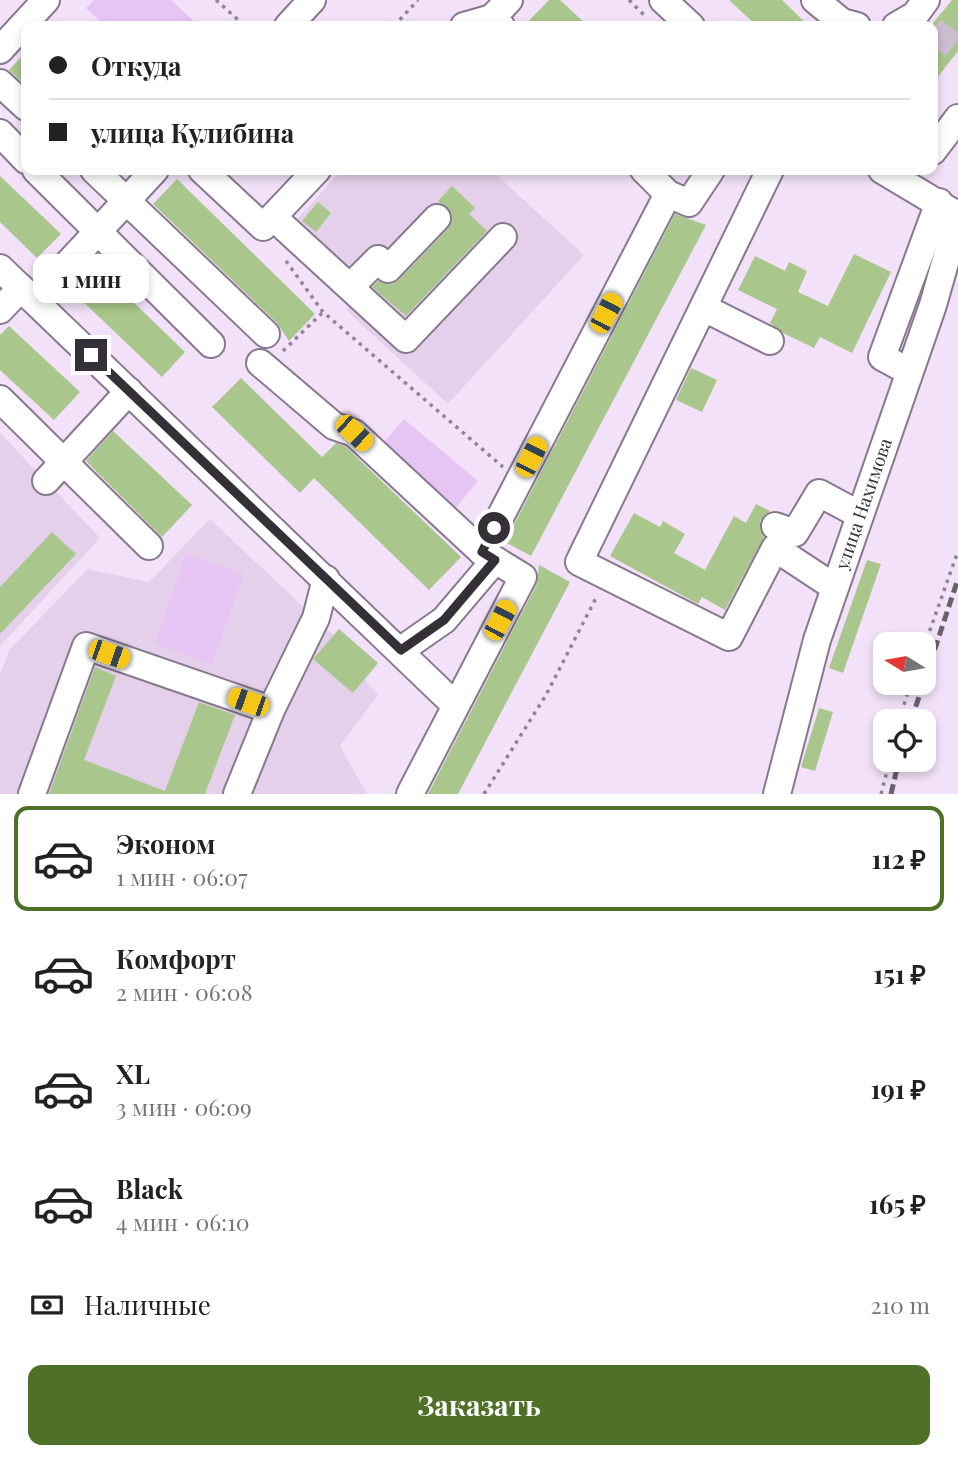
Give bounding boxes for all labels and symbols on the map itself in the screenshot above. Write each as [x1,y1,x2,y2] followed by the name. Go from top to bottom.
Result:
[33,254,149,302] callout: 1 мин
[587,290,626,336] car
[75,339,107,371] route end
[332,411,377,455] car
[513,434,550,480] car
[829,435,897,574] street label: улица Нахимова
[478,512,510,544] route start
[481,597,520,643] car
[873,632,936,695] north arrow
[86,637,133,671] car
[225,685,272,719] car

